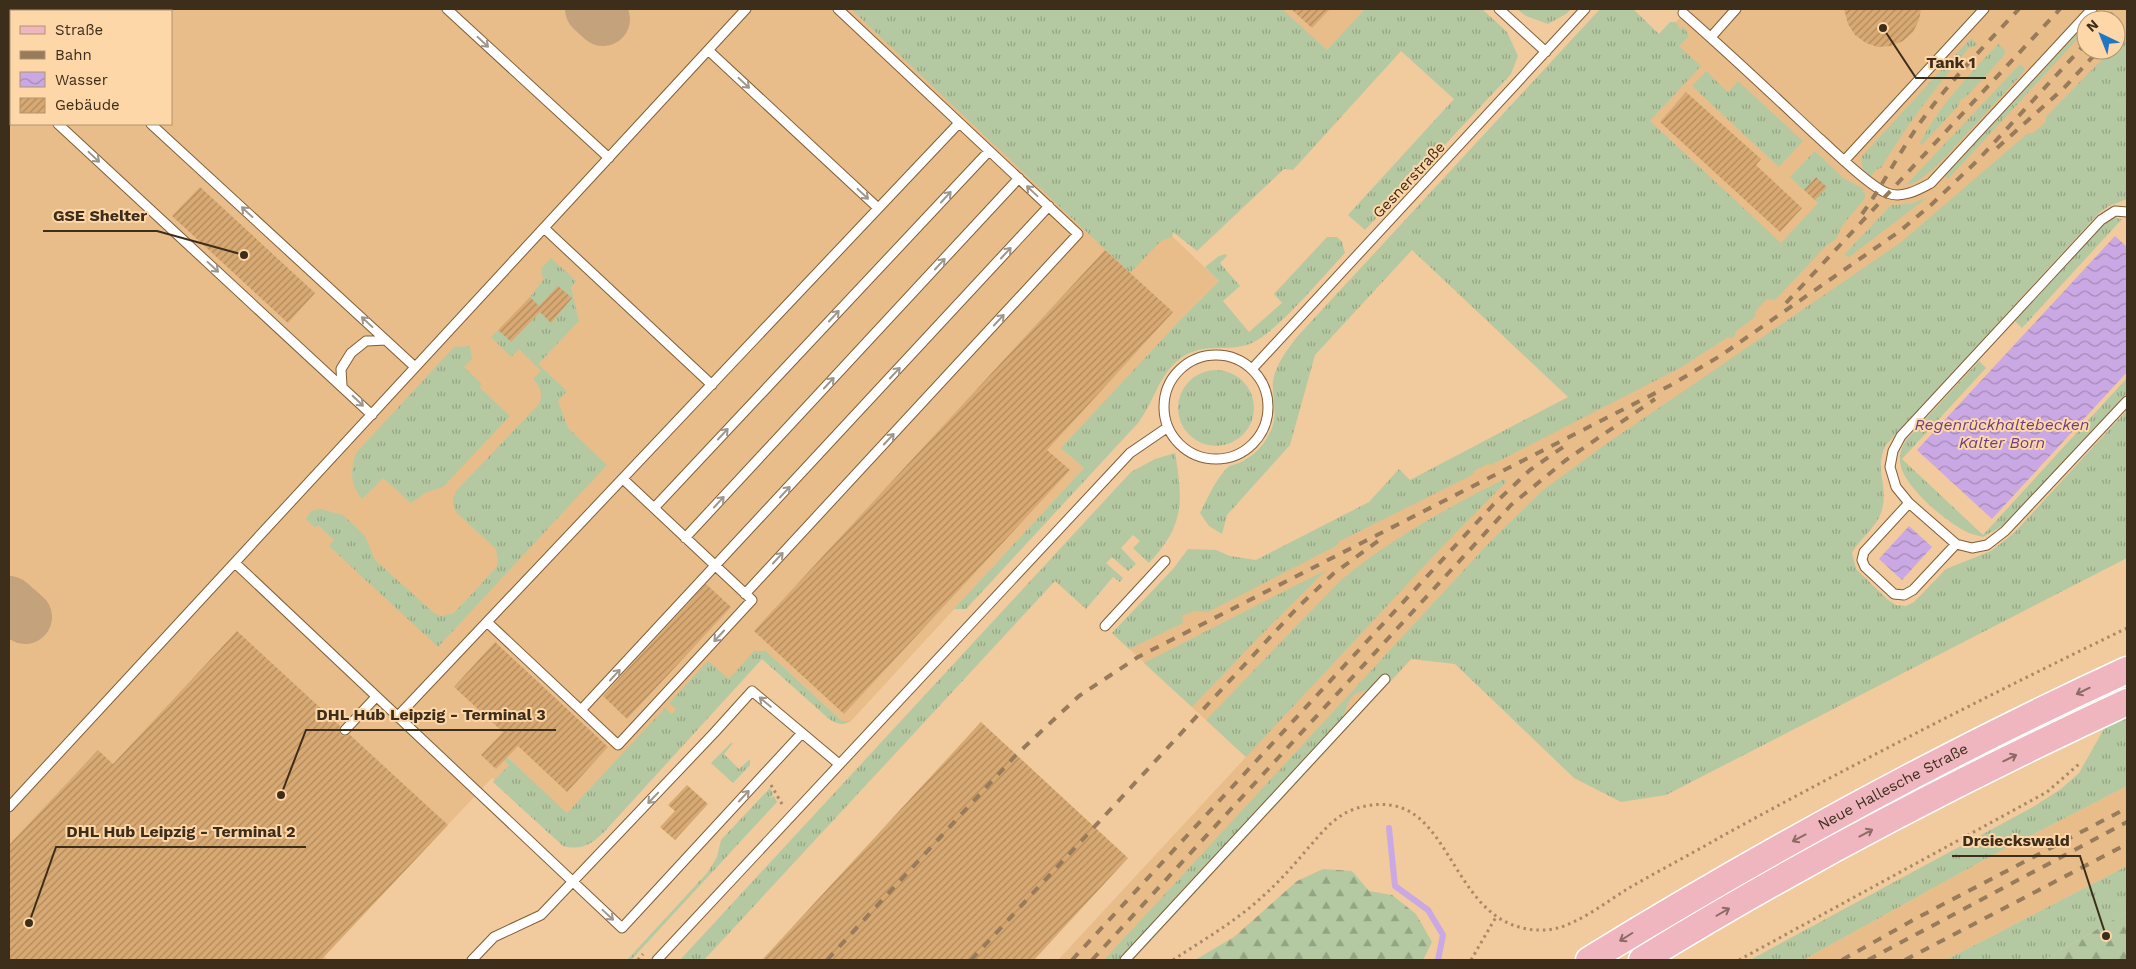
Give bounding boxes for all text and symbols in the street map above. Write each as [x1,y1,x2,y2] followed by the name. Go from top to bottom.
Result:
[10,10,172,125] legend
[2076,10,2126,60] north arrow
[2083,16,2101,35] text: N
[55,21,103,39] text: Straße
[476,36,489,48] one-way arrow
[55,46,92,64] text: Bahn
[1916,47,1986,78] callout: Tank 1
[1926,53,1976,72] text: Tank 1
[55,71,108,89] text: Wasser
[738,77,750,89] one-way arrow
[55,96,120,114] text: Gebäude
[1369,138,1449,222] street label: Gesnerstraße
[87,151,100,163] one-way arrow
[1026,185,1039,197] one-way arrow
[856,188,869,200] one-way arrow
[940,191,952,204] one-way arrow
[43,200,157,231] callout: GSE Shelter
[53,206,147,225] text: GSE Shelter
[241,206,254,218] one-way arrow
[1000,247,1011,260] one-way arrow
[934,257,946,270] one-way arrow
[207,261,219,273] one-way arrow
[828,309,840,322] one-way arrow
[993,313,1005,326] one-way arrow
[360,316,373,328] one-way arrow
[889,366,901,379] one-way arrow
[823,377,835,389] one-way arrow
[352,395,364,407] one-way arrow
[1915,415,2089,452] water label: Regenrückhaltebecken Kalter Born
[717,428,729,441] one-way arrow
[883,432,894,445] one-way arrow
[779,485,791,498] one-way arrow
[713,496,725,509] one-way arrow
[772,551,784,564] one-way arrow
[713,630,725,643] one-way arrow
[609,668,621,681] one-way arrow
[2076,687,2091,696] one-way arrow
[758,696,771,707] one-way arrow
[306,699,556,730] callout: DHL Hub Leipzig - Terminal 3
[316,705,546,724] text: DHL Hub Leipzig - Terminal 3
[1815,739,1971,834] street label: Neue Hallesche Straße
[2002,753,2017,763] one-way arrow
[738,790,750,803] one-way arrow
[647,791,659,804] one-way arrow
[56,816,306,847] callout: DHL Hub Leipzig - Terminal 2
[66,822,296,841] text: DHL Hub Leipzig - Terminal 2
[1952,825,2080,856] callout: Dreieckswald
[1858,828,1872,838] one-way arrow
[1962,831,2070,850] text: Dreieckswald
[1792,834,1807,843] one-way arrow
[1716,907,1731,917] one-way arrow
[602,909,614,921] one-way arrow
[1620,933,1634,943] one-way arrow

